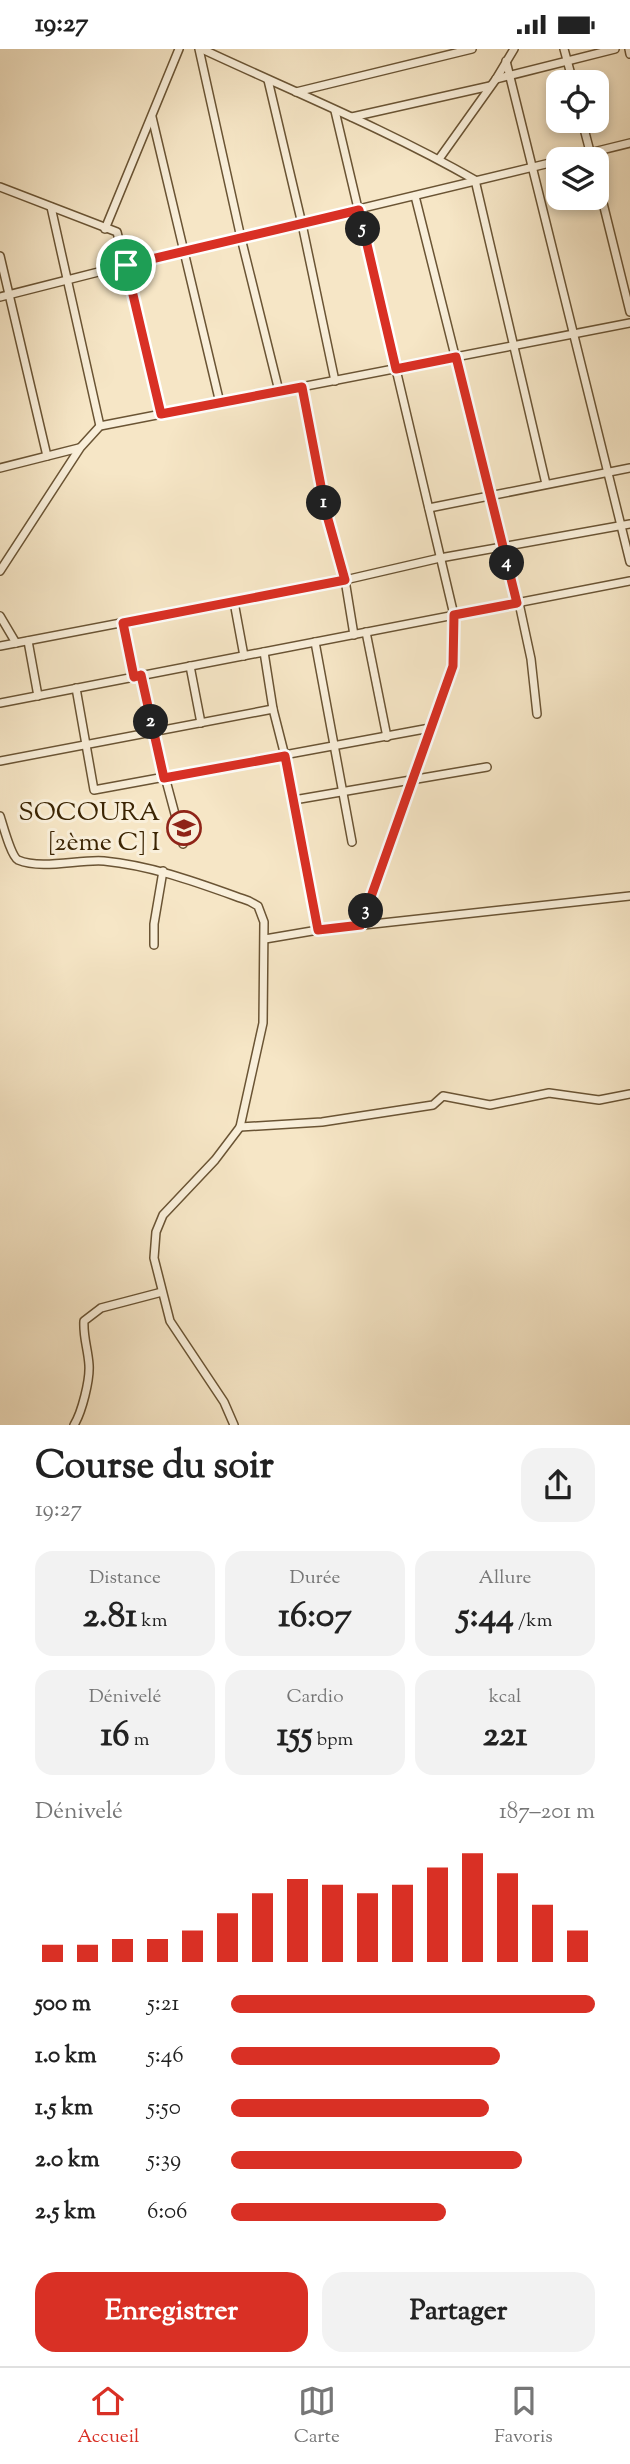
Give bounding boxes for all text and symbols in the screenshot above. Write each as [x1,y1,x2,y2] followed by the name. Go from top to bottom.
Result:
[35,6,88,43] text: 19:27
[546,70,609,210] map controls
[546,70,609,133] button: locate
[546,147,609,210] button: layers
[346,211,380,247] pin: 5
[359,215,366,242] text: 5
[96,235,156,295] pin
[107,246,145,284] icon: arrive
[306,485,342,521] pin: 1
[320,489,327,516] text: 1
[490,545,524,581] pin: 4
[502,549,511,576] text: 4
[134,705,168,739] pin: 2
[146,708,155,735] text: 2
[18,795,160,862] place label: SOCOURA [2ème C] I
[165,809,203,847] school or university icon: SOCOURA [2ème C] I
[348,893,384,929] pin: 3
[362,897,369,924] text: 3
[35,1441,274,1495] text: Course du soir
[521,1448,595,1522] button: share
[35,1494,82,1527] text: 19:27
[89,1565,161,1592] text: Distance
[290,1565,340,1592] text: Durée
[479,1565,531,1592] text: Allure
[83,1592,137,1643] text: 2.81
[278,1592,352,1643] text: 16:07
[458,1592,514,1643] text: 5:44
[137,1608,167,1635] text: km
[514,1608,552,1635] text: /km
[89,1684,161,1711] text: Dénivelé
[286,1684,344,1711] text: Cardio
[489,1684,521,1711] text: kcal
[100,1711,130,1762] text: 16
[277,1711,313,1762] text: 155
[483,1711,527,1762] text: 221
[130,1727,150,1754] text: m
[313,1727,353,1754] text: bpm
[35,1796,123,1829] text: Dénivelé
[499,1796,595,1829] text: 187–201 m
[35,1988,91,2021] text: 500 m
[147,1988,179,2021] text: 5:21
[35,2040,97,2073] text: 1.0 km
[147,2040,184,2073] text: 5:46
[35,2092,93,2125] text: 1.5 km
[147,2092,181,2125] text: 5:50
[35,2144,100,2177] text: 2.0 km
[147,2144,181,2177] text: 5:39
[35,2196,96,2229] text: 2.5 km
[147,2196,188,2229] text: 6:06
[35,2272,308,2352] button: Enregistrer
[322,2272,595,2352] button: Partager
[77,2382,139,2451] tab: Accueil
[294,2382,340,2451] tab: Carte
[494,2382,553,2451] tab: Favoris

